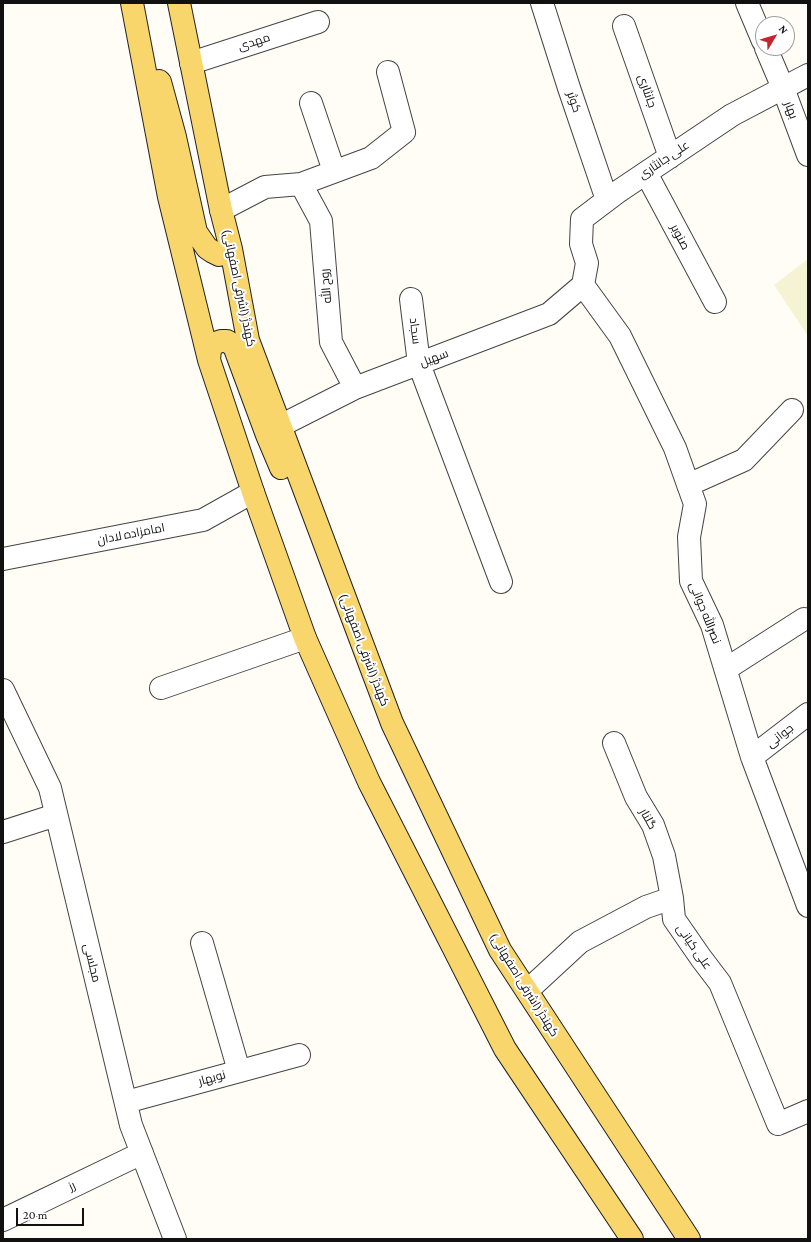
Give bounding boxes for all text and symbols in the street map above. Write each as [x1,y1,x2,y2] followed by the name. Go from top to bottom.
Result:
[755,16,795,56] north arrow
[777,23,791,36] text: N
[236,30,272,54] street label: مهدی
[635,72,659,110] street label: جانثاری
[564,90,584,114] street label: کوثر
[781,99,801,121] street label: بهار
[636,138,692,182] street label: علی جانثاری
[667,222,693,252] street label: صنوبر
[220,228,258,348] street label: کهندژ (اشرفی اصفهانی)
[317,268,335,304] street label: روح الله
[406,317,424,345] street label: سجاد
[418,346,450,370] street label: سهیل
[96,520,166,548] street label: امامزاده لادان
[686,580,724,646] street label: نصرالله جوانی
[336,592,392,708] street label: کهندژ (اشرفی اصفهانی)
[763,721,797,751] street label: جوانی
[636,806,660,832] street label: گلنار
[673,922,715,972] street label: علی کیانی
[486,931,562,1039] street label: کهندژ (اشرفی اصفهانی)
[80,942,104,984] street label: مجلسی
[197,1067,227,1089] street label: نوبهار
[66,1178,78,1194] street label: رز
[18,1200,86,1226] scale bar
[23,1208,47,1222] text: 20 m

